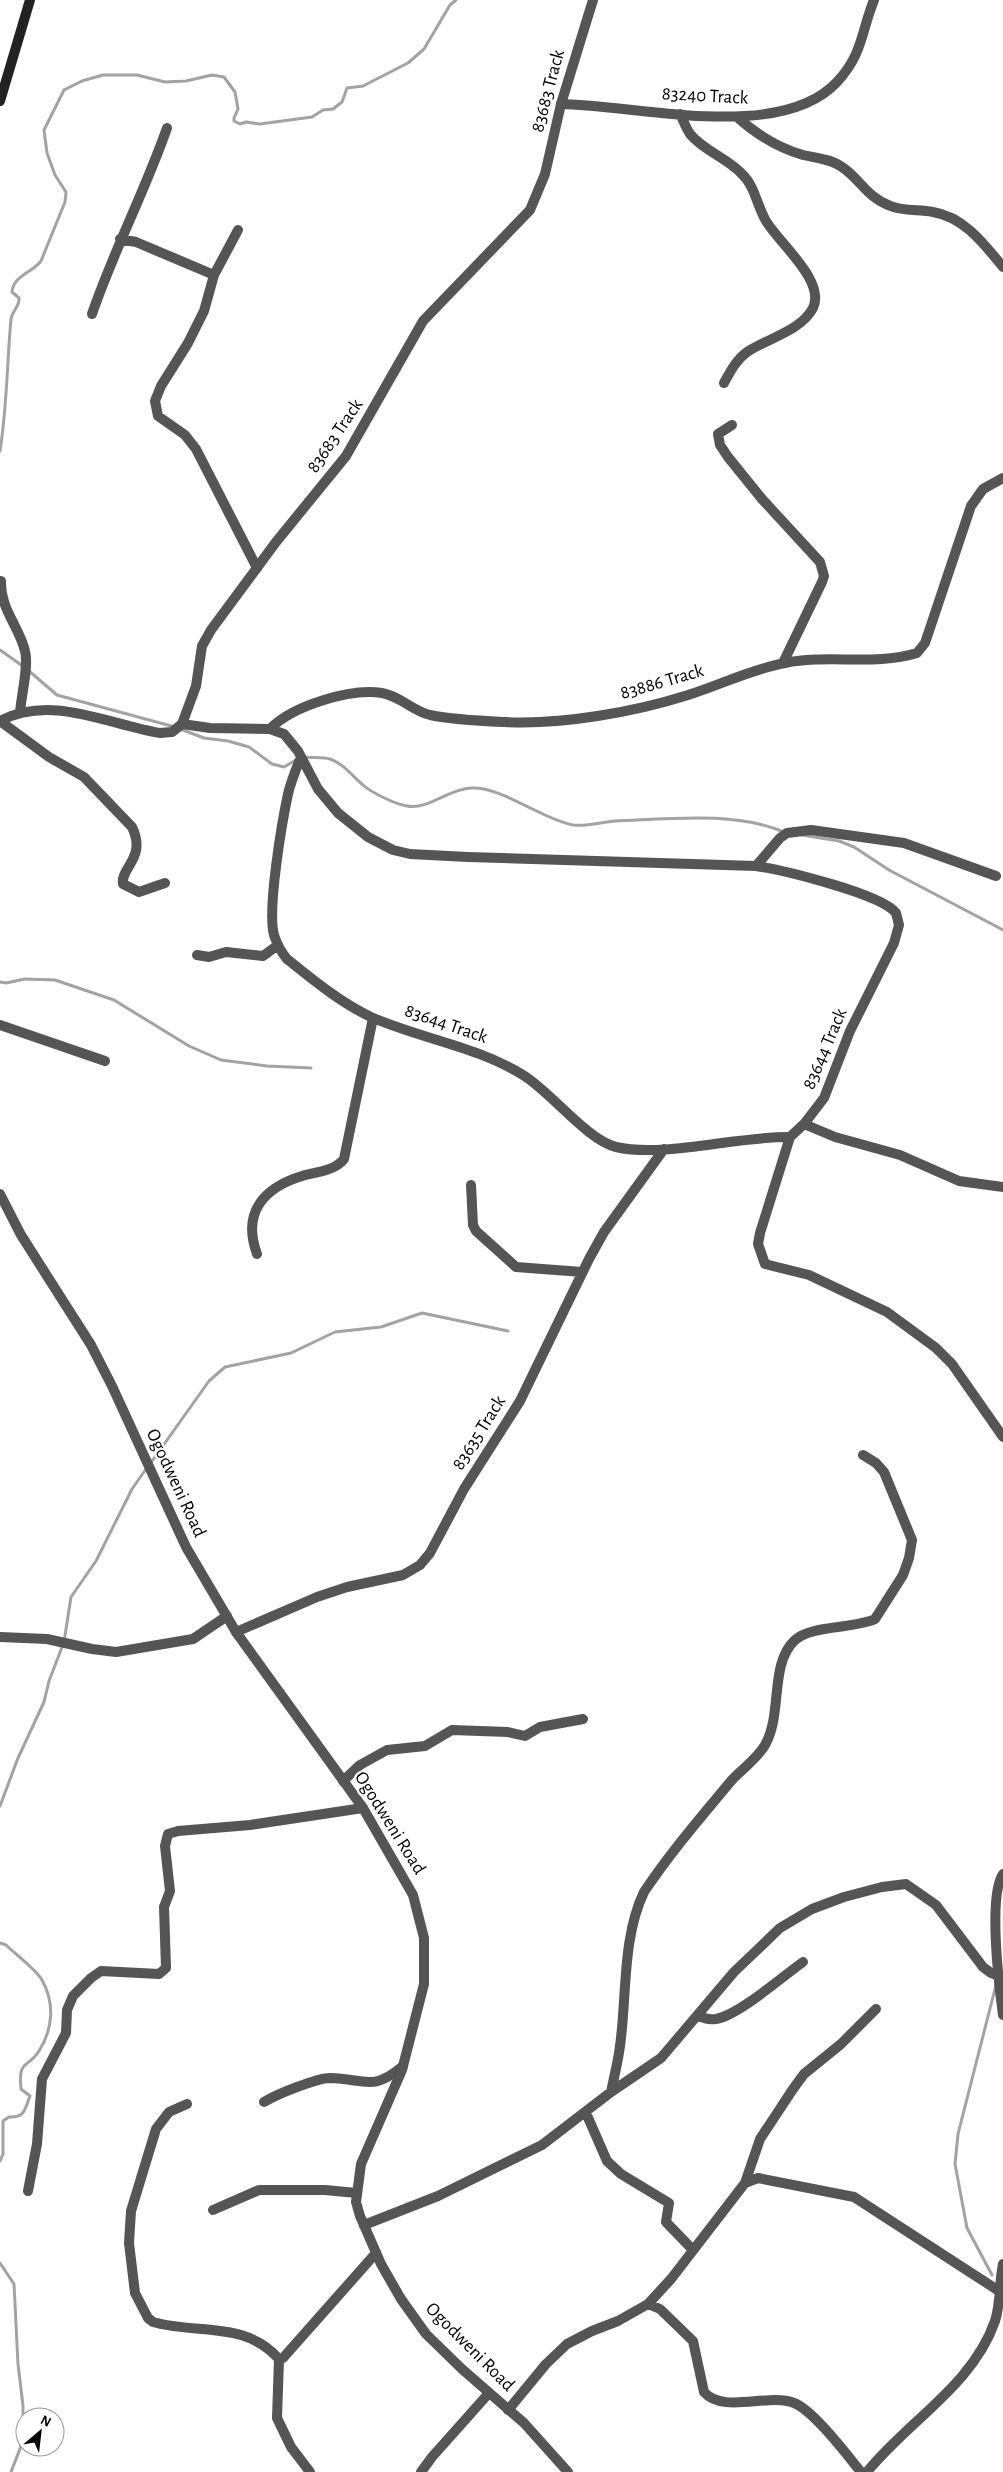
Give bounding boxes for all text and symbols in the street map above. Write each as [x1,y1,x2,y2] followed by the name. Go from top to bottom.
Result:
[528,47,568,134] street label: 83683 Track
[661,84,749,108] street label: 83240 Track
[303,395,367,476] street label: 83683 Track
[618,661,706,703] street label: 83886 Track
[402,1001,490,1047] street label: 83644 Track
[799,1005,851,1092] street label: 83644 Track
[449,1392,509,1473] street label: 83635 Track
[143,1426,209,1540] street label: Ogodweni Road
[351,1768,429,1878] street label: Ogodweni Road
[422,2299,518,2395] street label: Ogodweni Road
[15,2407,65,2457] north arrow
[38,2413,53,2430] text: N

